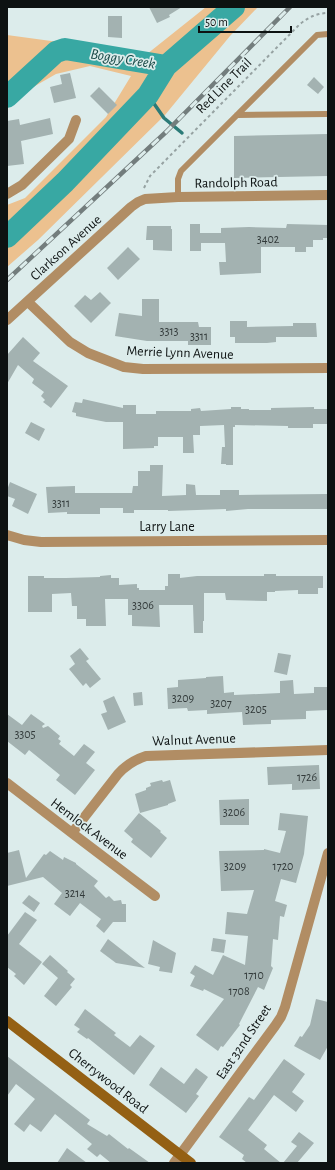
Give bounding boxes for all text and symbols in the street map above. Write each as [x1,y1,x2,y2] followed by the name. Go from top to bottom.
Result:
[199,8,291,34] scale bar
[205,16,228,28] text: 50 m
[89,46,157,72] water label: Boggy Creek
[194,56,254,116] street label: Red Line Trail
[194,175,278,191] street label: Randolph Road
[28,213,104,283] street label: Clarkson Avenue
[257,233,280,245] house number: 3402
[160,325,179,337] house number: 3313
[190,330,208,342] house number: 3311
[126,344,234,362] street label: Merrie Lynn Avenue
[52,497,70,509] house number: 3311
[139,520,195,534] street label: Larry Lane
[132,599,154,611] house number: 3306
[172,692,195,704] house number: 3209
[210,697,232,709] house number: 3207
[245,703,267,715] house number: 3205
[14,728,36,740] house number: 3305
[152,732,236,748] street label: Walnut Avenue
[297,771,317,783] house number: 1726
[48,796,130,862] street label: Hemlock Avenue
[223,806,246,818] house number: 3206
[224,860,247,872] house number: 3209
[273,860,293,872] house number: 1720
[65,887,85,899] house number: 3214
[244,969,264,981] house number: 1710
[228,985,250,997] house number: 1708
[214,1002,274,1082] street label: East 32nd Street
[66,1046,150,1116] street label: Cherrywood Road

